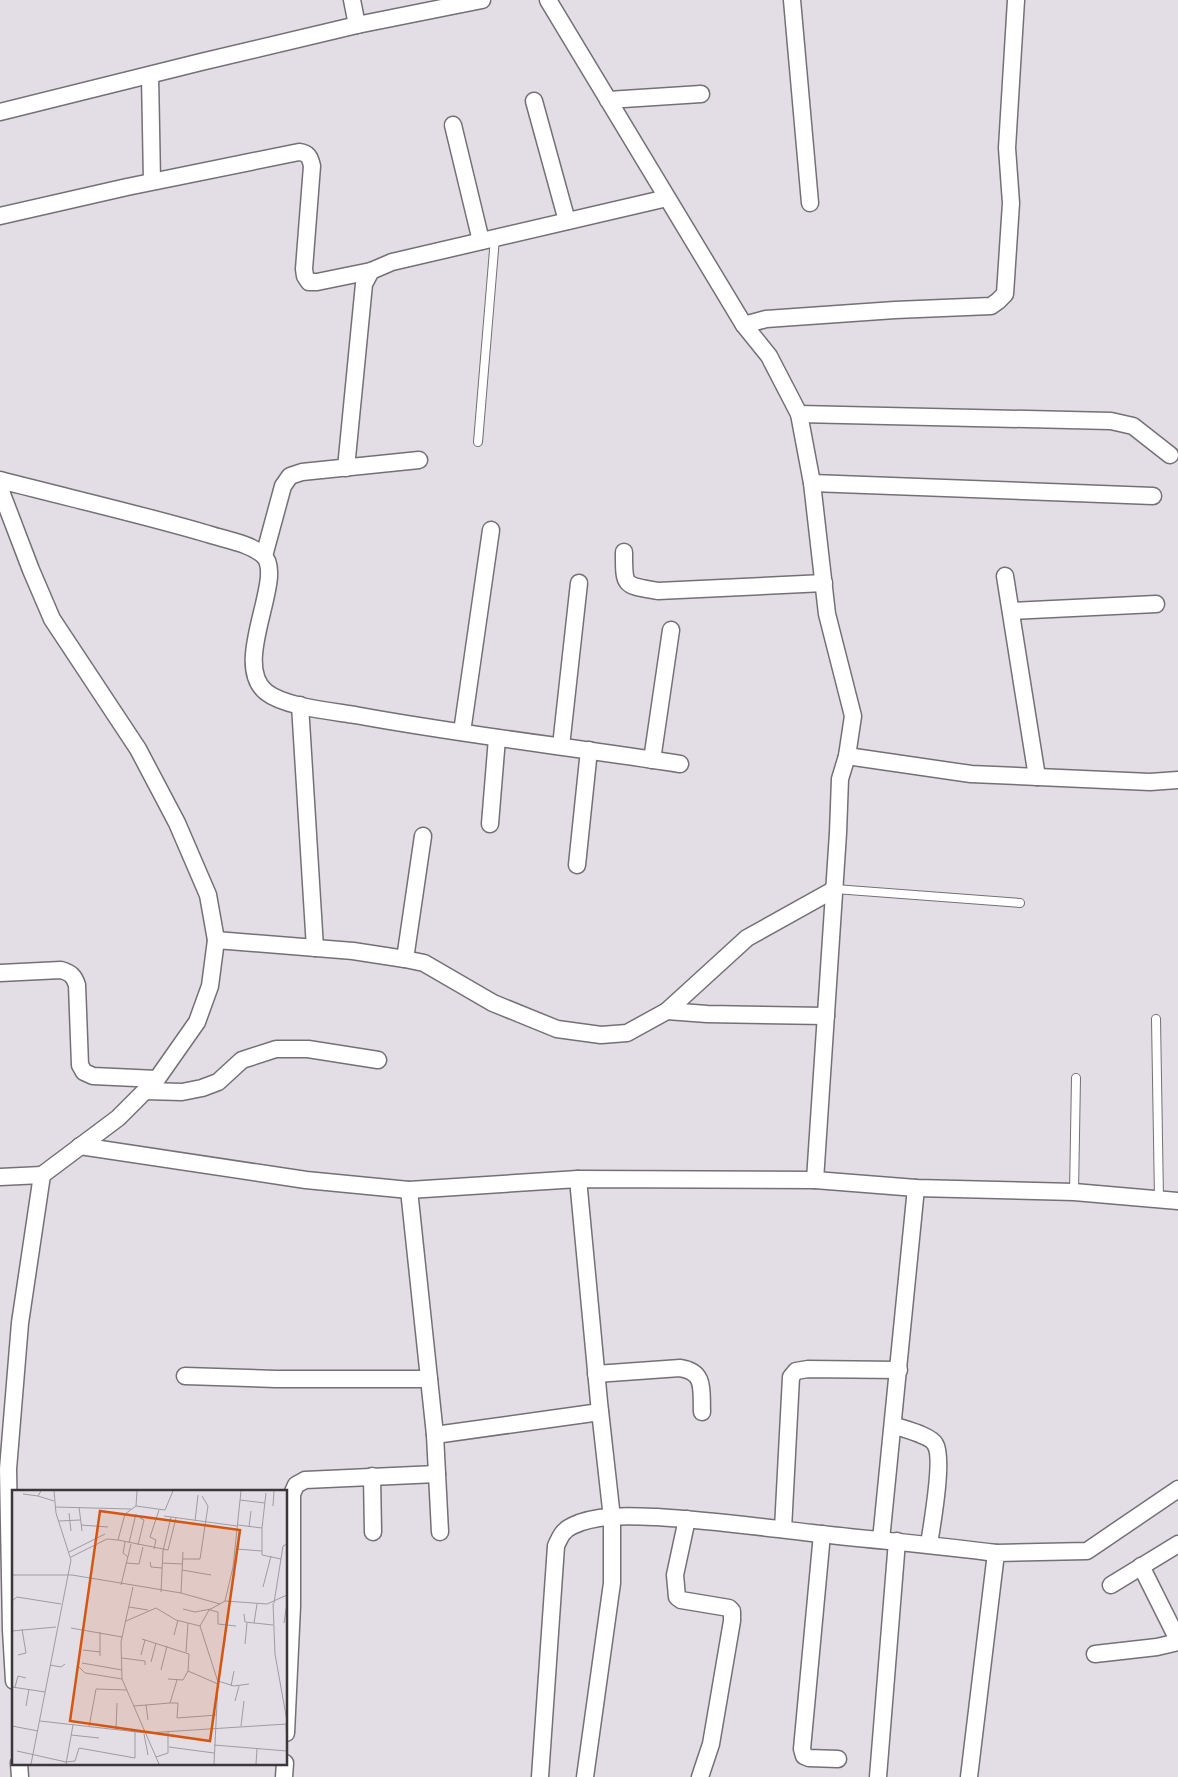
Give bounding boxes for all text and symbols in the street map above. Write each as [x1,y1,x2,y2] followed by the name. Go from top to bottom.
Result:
[12,1490,288,1764] inset map

